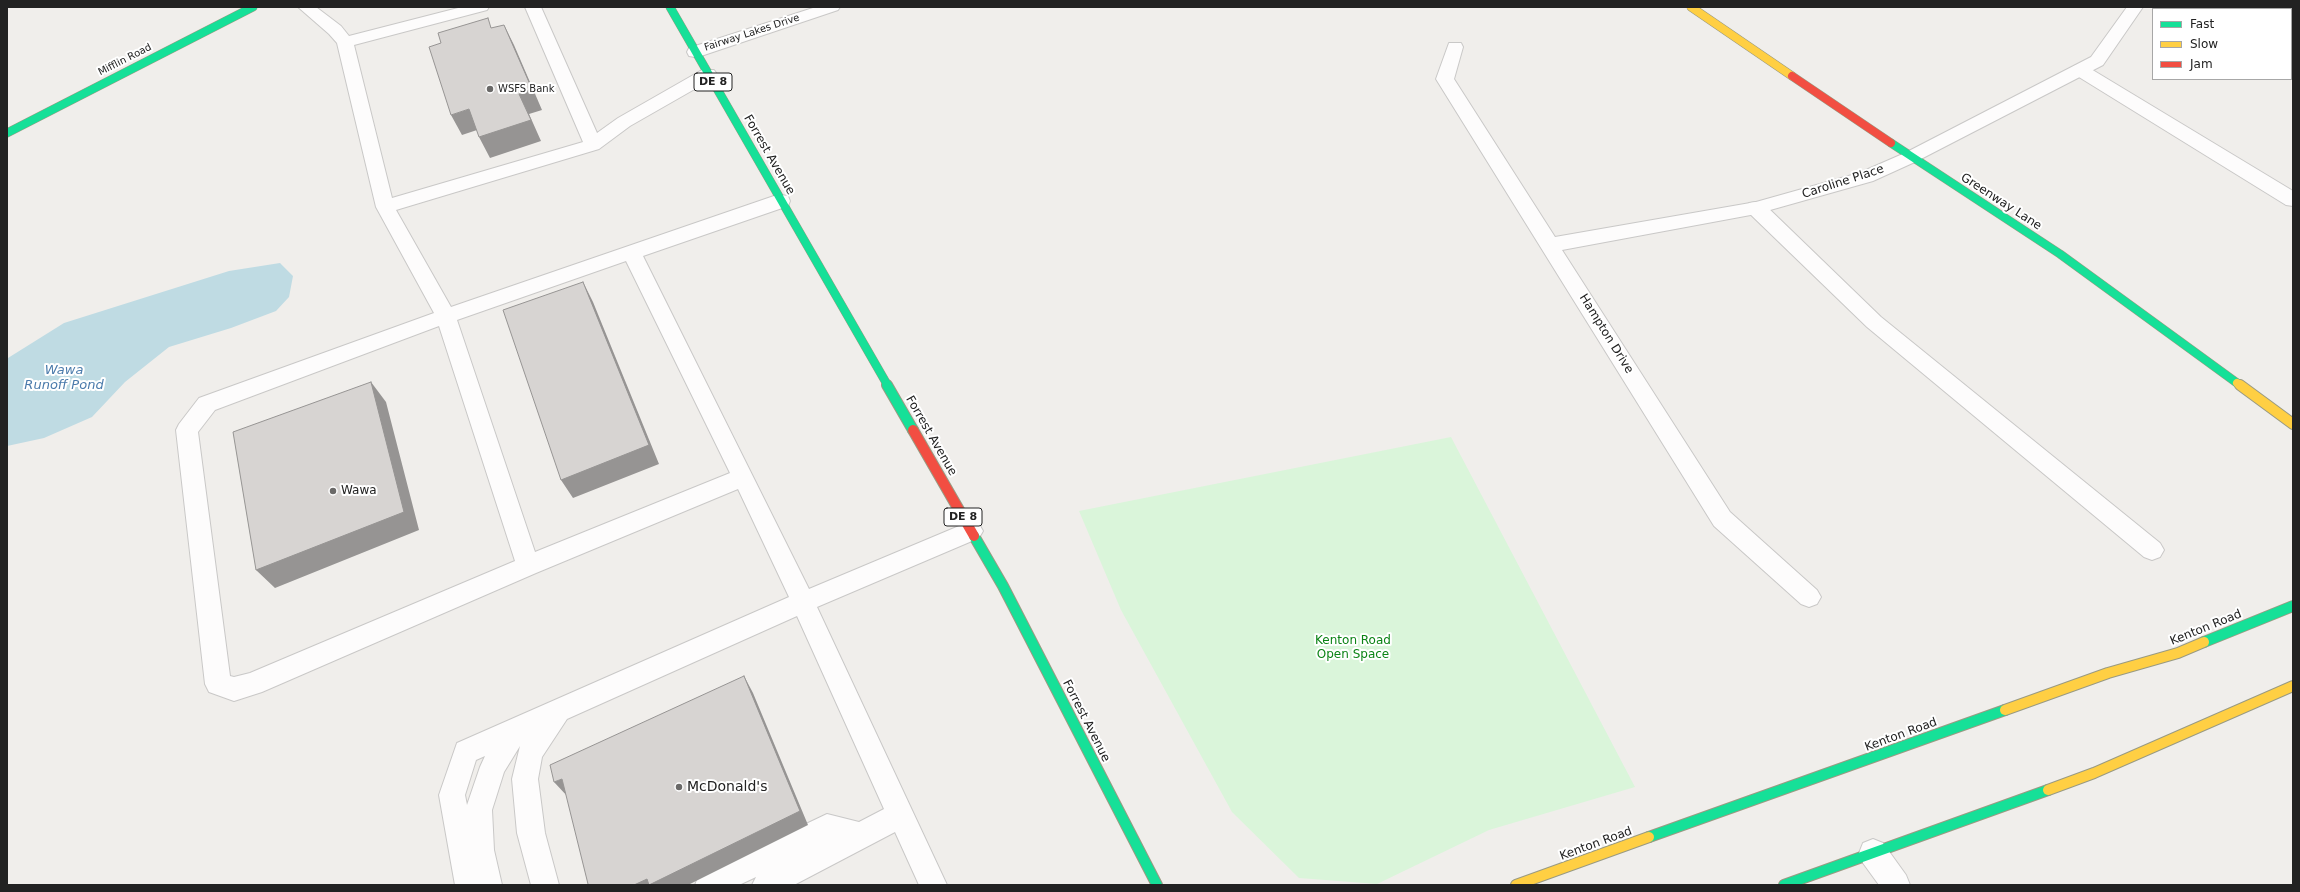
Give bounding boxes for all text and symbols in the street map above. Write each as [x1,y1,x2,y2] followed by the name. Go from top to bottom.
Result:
[2152,8,2292,80] legend
[703,12,801,54] street label: Fairway Lakes Drive
[2190,17,2214,31] text: Fast
[2190,37,2218,51] text: Slow
[96,41,154,79] street label: Mifflin Road
[2190,57,2213,71] text: Jam
[694,73,732,91] road number: DE 8
[498,83,554,95] place label: WSFS Bank
[485,84,495,94] marker: WSFS Bank
[740,112,798,198] street label: Forrest Avenue
[1800,162,1886,202] street label: Caroline Place
[1958,171,2044,233] street label: Greenway Lane
[1576,292,1636,376] street label: Hampton Drive
[24,363,104,394] water label: Wawa Runoff Pond
[902,393,960,479] street label: Forrest Avenue
[341,484,377,498] place label: Wawa
[328,486,338,496] marker: Wawa
[944,508,982,526] road number: DE 8
[2168,607,2244,649] street label: Kenton Road
[1315,634,1391,662] park label: Kenton Road Open Space
[1059,678,1113,764] street label: Forrest Avenue
[1863,715,1939,755] street label: Kenton Road
[687,779,767,795] place label: McDonald's
[674,782,684,792] marker: McDonald's
[1558,824,1634,864] street label: Kenton Road

